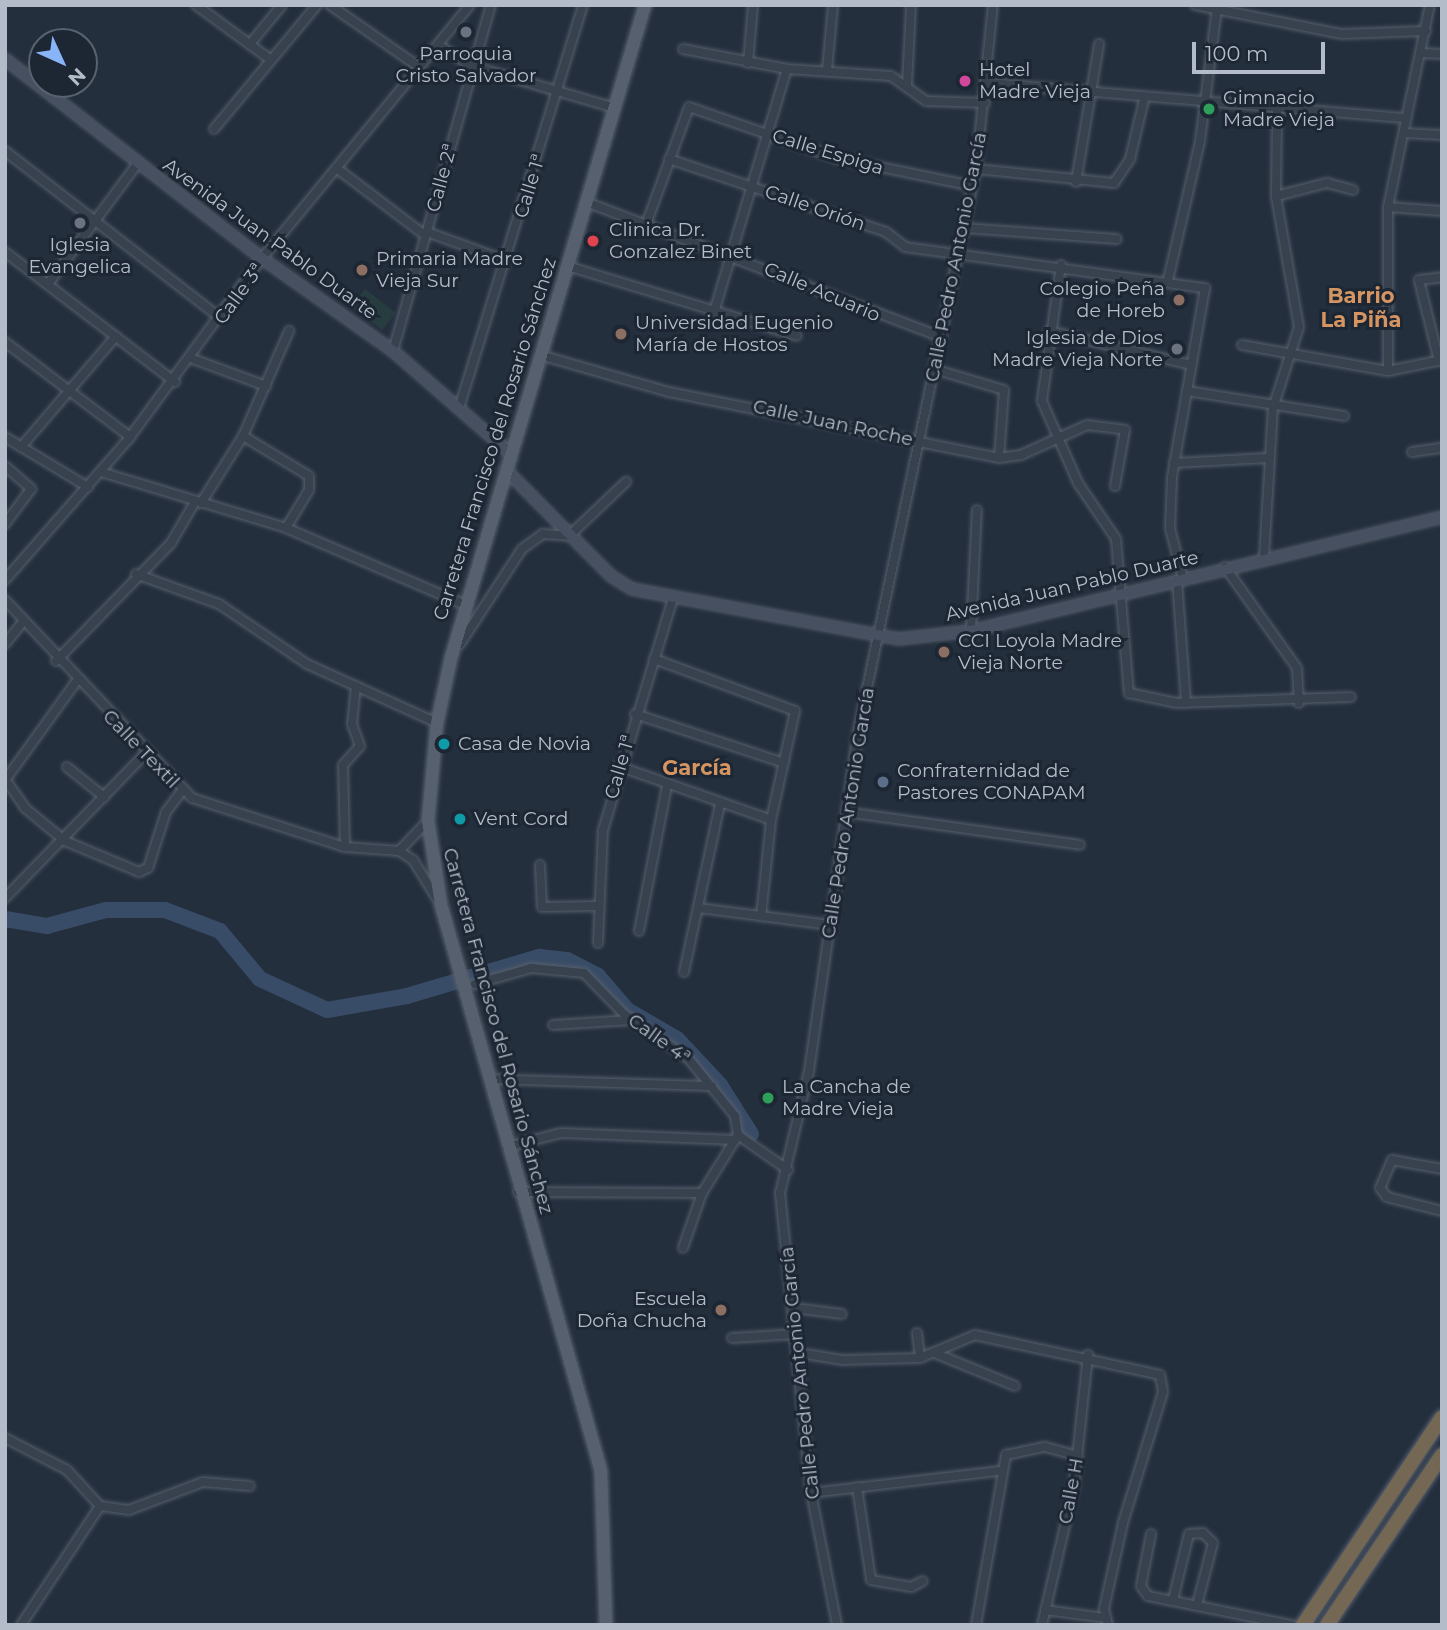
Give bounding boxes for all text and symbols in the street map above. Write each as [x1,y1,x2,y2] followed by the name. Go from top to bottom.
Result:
[458,24,474,40] marker: Parroquia Cristo Salvador
[28,28,98,98] north arrow
[1195,28,1328,72] scale bar
[1205,41,1268,66] text: 100 m
[395,43,537,87] place label: Parroquia Cristo Salvador
[979,59,1091,103] place label: Hotel Madre Vieja
[63,63,90,90] text: N
[957,73,973,89] marker: Hotel Madre Vieja
[1223,87,1335,131] place label: Gimnacio Madre Vieja
[1201,101,1217,117] marker: Gimnacio Madre Vieja
[770,124,886,180] street label: Calle Espiga
[921,130,991,384] street label: Calle Pedro Antonio García
[422,141,462,215] street label: Calle 2ª
[509,151,551,221] street label: Calle 1ª
[159,154,381,324] street label: Avenida Juan Pablo Duarte
[762,180,868,236] street label: Calle Orión
[72,215,88,231] marker: Iglesia Evangelica
[609,219,752,263] place label: Clinica Dr. Gonzalez Binet
[583,231,603,251] marker: Clinica Dr. Gonzalez Binet
[28,234,132,278] place label: Iglesia Evangelica
[376,248,523,292] place label: Primaria Madre Vieja Sur
[429,255,561,623] street label: Carretera Francisco del Rosario Sánchez
[761,257,883,327] street label: Calle Acuario
[209,259,269,329] street label: Calle 3ª
[354,262,370,278] marker: Primaria Madre Vieja Sur
[1040,278,1165,322] place label: Colegio Peña de Horeb
[1321,283,1401,333] district label: Barrio La Piña
[1171,292,1187,308] marker: Colegio Peña de Horeb
[635,312,833,356] place label: Universidad Eugenio María de Hostos
[613,326,629,342] marker: Universidad Eugenio María de Hostos
[992,327,1163,371] place label: Iglesia de Dios Madre Vieja Norte
[1169,341,1185,357] marker: Iglesia de Dios Madre Vieja Norte
[751,395,915,451] street label: Calle Juan Roche
[943,546,1201,626] street label: Avenida Juan Pablo Duarte
[958,630,1122,674] place label: CCI Loyola Madre Vieja Norte
[936,644,952,660] marker: CCI Loyola Madre Vieja Norte
[817,686,879,940] street label: Calle Pedro Antonio García
[98,705,184,793] street label: Calle Textil
[600,732,640,802] street label: Calle 1ª
[458,733,591,755] place label: Casa de Novia
[436,736,452,752] marker: Casa de Novia
[662,755,732,781] district label: García
[897,760,1086,804] place label: Confraternidad de Pastores CONAPAM
[875,774,891,790] marker: Confraternidad de Pastores CONAPAM
[474,808,568,830] place label: Vent Cord
[452,811,468,827] marker: Vent Cord
[438,845,558,1217] street label: Carretera Francisco del Rosario Sánchez
[624,1009,694,1069] street label: Calle 4ª
[782,1076,911,1120] place label: La Cancha de Madre Vieja
[760,1090,776,1106] marker: La Cancha de Madre Vieja
[775,1246,825,1500] street label: Calle Pedro Antonio García
[577,1288,707,1332] place label: Escuela Doña Chucha
[713,1302,729,1318] marker: Escuela Doña Chucha
[1054,1456,1088,1526] street label: Calle H

